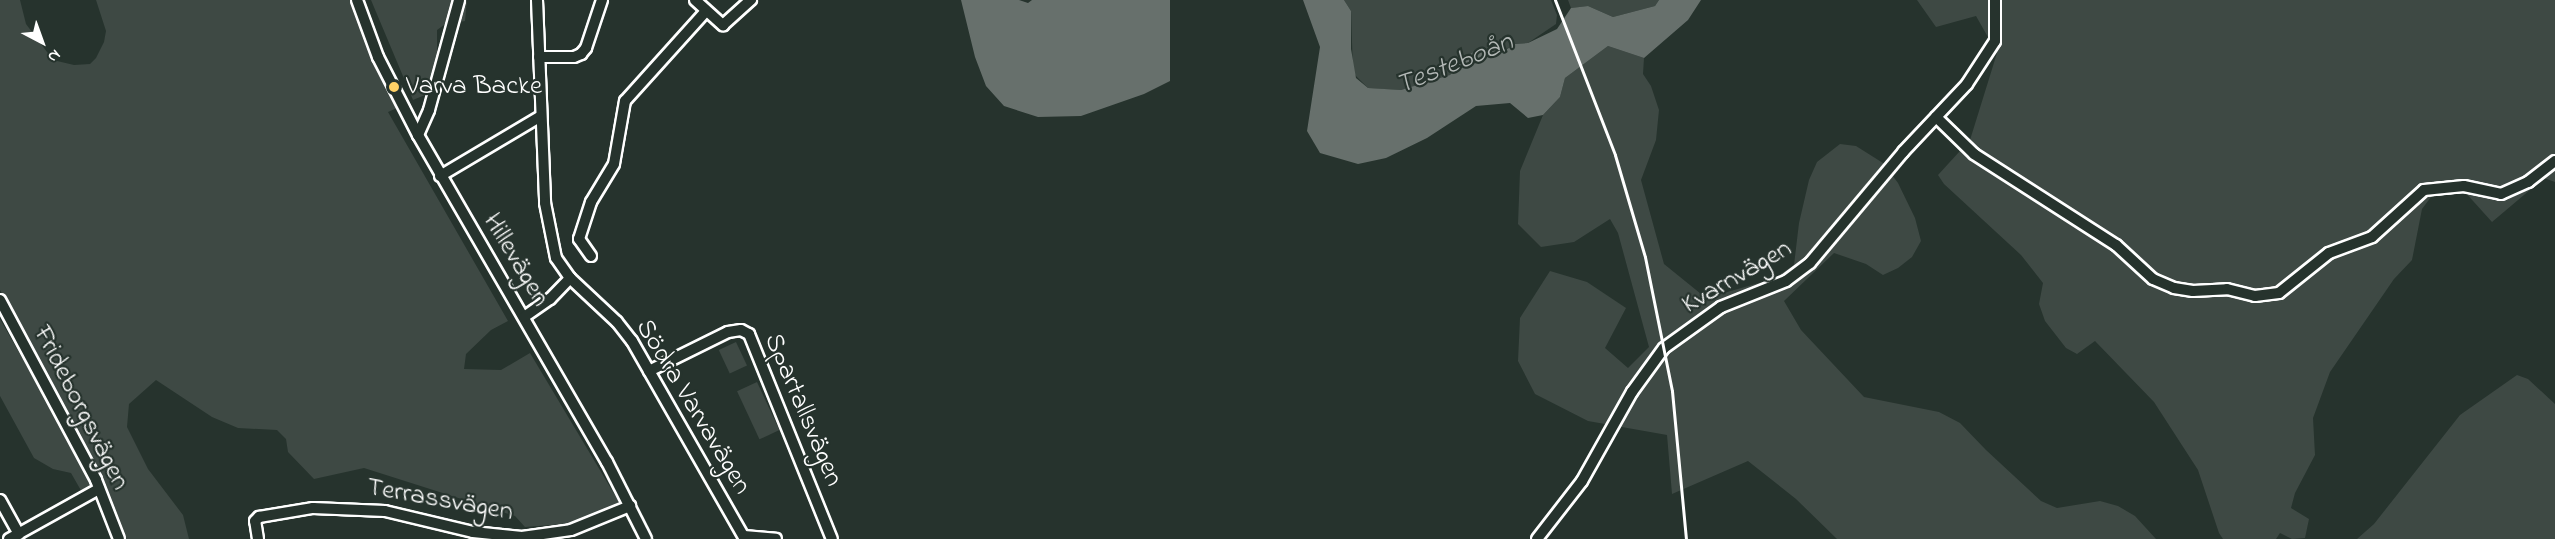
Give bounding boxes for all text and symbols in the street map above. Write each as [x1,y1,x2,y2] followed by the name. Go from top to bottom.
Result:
[12,12,72,72] north arrow
[1392,26,1518,104] water label: Testeboån
[42,43,66,68] text: N
[406,71,542,103] place label: Varva Backe
[387,80,401,94] marker: Varva Backe
[475,207,557,313] street label: Hillevägen
[1676,233,1798,321] street label: Kvarnvägen
[628,314,758,500] street label: Södra Varvavägen
[26,320,136,496] street label: Frideborgsvägen
[756,329,850,491] street label: Spartallsvägen
[364,471,516,529] street label: Terrassvägen

